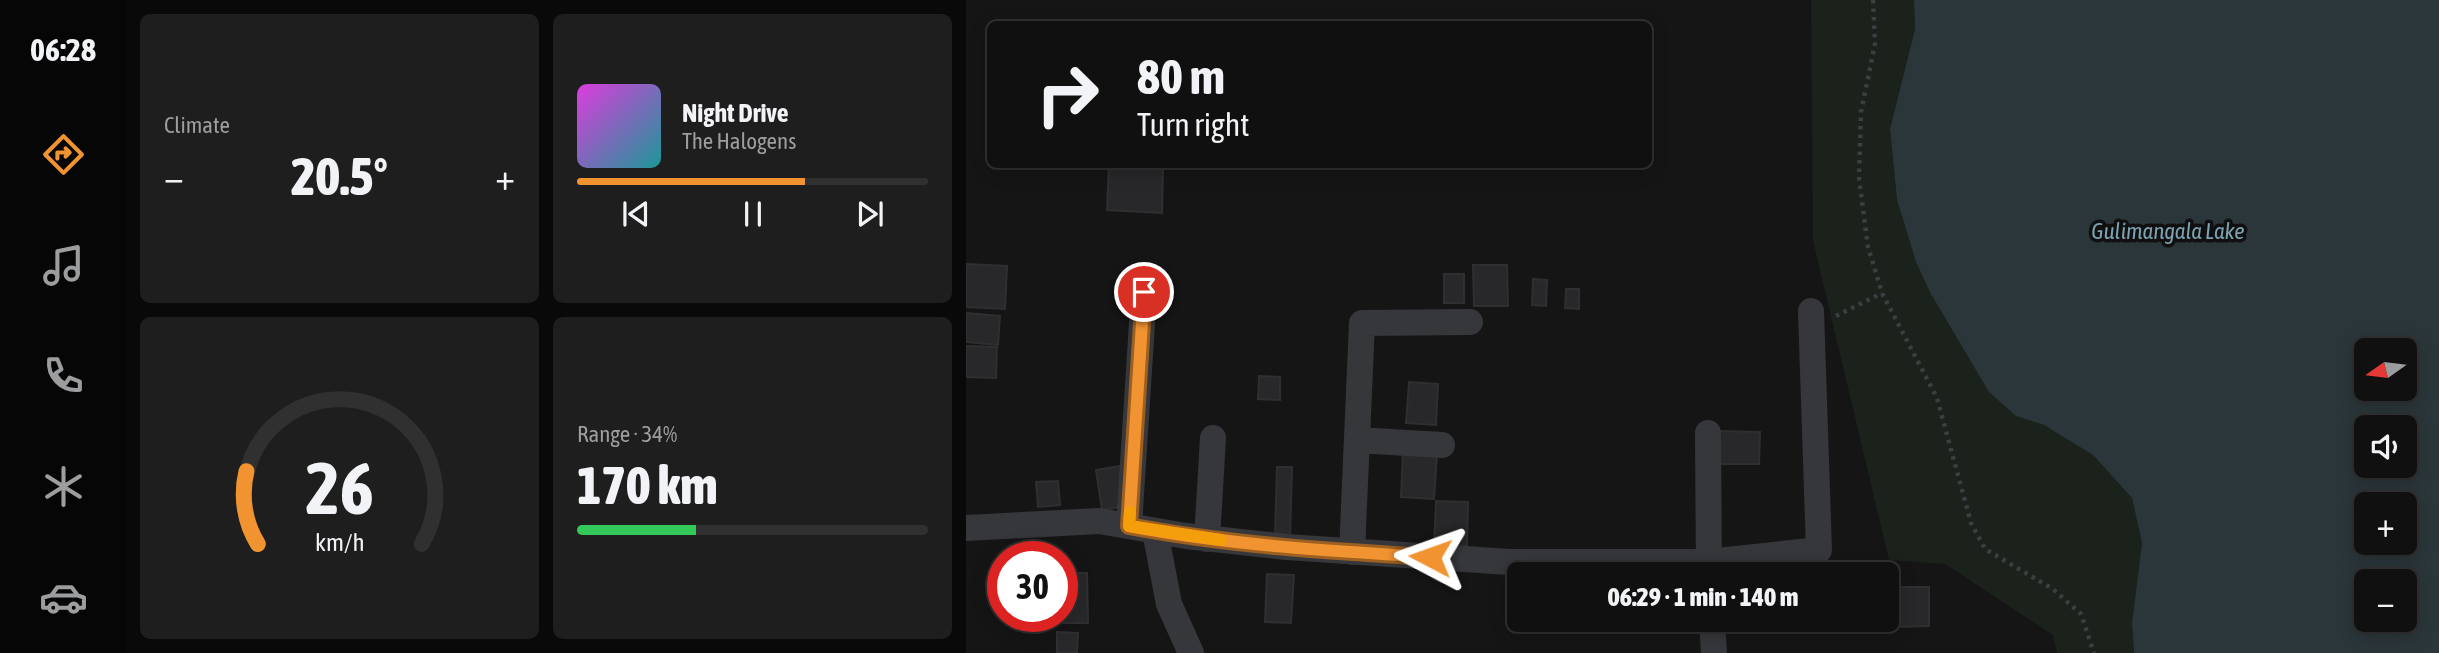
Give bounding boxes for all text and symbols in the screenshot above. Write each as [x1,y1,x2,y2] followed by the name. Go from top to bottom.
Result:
[30,31,96,68] text: 06:28
[1137,48,1225,104] text: 80 m
[1022,49,1113,140] icon: right
[682,98,789,128] text: Night Drive
[1137,106,1250,143] text: Turn right
[164,112,230,138] text: Climate
[682,128,796,154] text: The Halogens
[39,130,88,179] icon: directions
[291,146,388,206] text: 20.5°
[164,155,184,198] text: −
[495,155,515,198] text: +
[617,195,655,233] icon: previous
[734,195,772,233] icon: pause
[851,195,889,233] icon: next
[2091,218,2245,244] water label: Gulimangala Lake
[39,241,88,290] icon: music
[1114,262,1174,322] pin
[1125,273,1163,311] icon: arrive
[2354,338,2417,401] north arrow
[2354,338,2417,632] map controls
[39,351,88,400] icon: phone
[2354,415,2417,478] button: sound
[577,421,677,447] text: Range · 34%
[305,446,374,529] text: 26
[577,455,718,515] text: 170 km
[39,462,88,511] icon: climate
[2354,492,2417,555] button: +
[1393,520,1467,594] position arrow
[315,528,364,556] text: km/h
[987,541,1078,632] speed limit sign: 30
[2354,569,2417,632] button: −
[39,573,88,622] icon: car
[1608,582,1798,612] text: 06:29 · 1 min · 140 m

